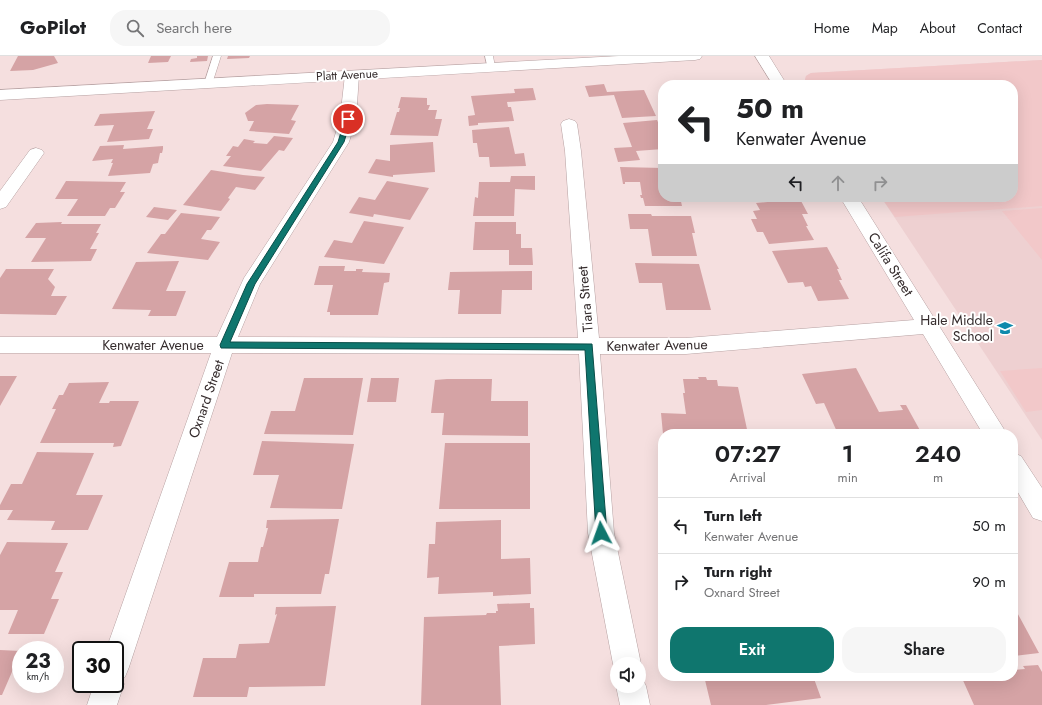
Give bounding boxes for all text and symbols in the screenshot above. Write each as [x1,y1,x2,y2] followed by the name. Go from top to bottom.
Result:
[110,10,390,46] search box
[20,14,86,41] text: GoPilot
[124,17,146,39] icon: search
[156,17,232,39] text: Search here
[814,18,850,38] text: Home
[872,18,898,38] text: Map
[920,18,955,38] text: About
[977,18,1022,38] text: Contact
[316,64,378,86] street label: Platt Avenue
[736,88,804,129] text: 50 m
[670,96,722,148] icon: left
[331,102,365,136] pin
[337,108,359,130] icon: arrive
[736,126,866,152] text: Kenwater Avenue
[785,172,807,194] icon: left
[827,172,849,194] icon: ahead
[869,172,891,194] icon: right
[864,228,919,300] street label: Califa Street
[572,265,598,333] street label: Tiara Street
[920,310,993,346] place label: Hale Middle School
[996,319,1014,337] school or university icon: Hale Middle School
[606,334,708,356] street label: Kenwater Avenue
[102,335,204,355] street label: Kenwater Avenue
[183,357,229,441] street label: Oxnard Street
[715,436,781,471] text: 07:27
[842,436,854,471] text: 1
[915,436,961,471] text: 240
[730,468,766,487] text: Arrival
[838,468,858,487] text: min
[933,468,943,487] text: m
[704,505,762,527] text: Turn left
[580,512,622,554] position arrow
[670,515,692,537] icon: left
[972,515,1006,537] text: 50 m
[704,527,798,546] text: Kenwater Avenue
[704,561,772,583] text: Turn right
[670,571,692,593] icon: right
[972,571,1006,593] text: 90 m
[704,583,780,602] text: Oxnard Street
[670,627,834,673] button: Exit
[842,627,1006,673] button: Share
[72,641,124,693] speed limit sign: 30
[25,647,51,676] text: 23
[610,657,646,693] map controls
[610,657,646,693] button: sound
[27,669,49,684] text: km/h

